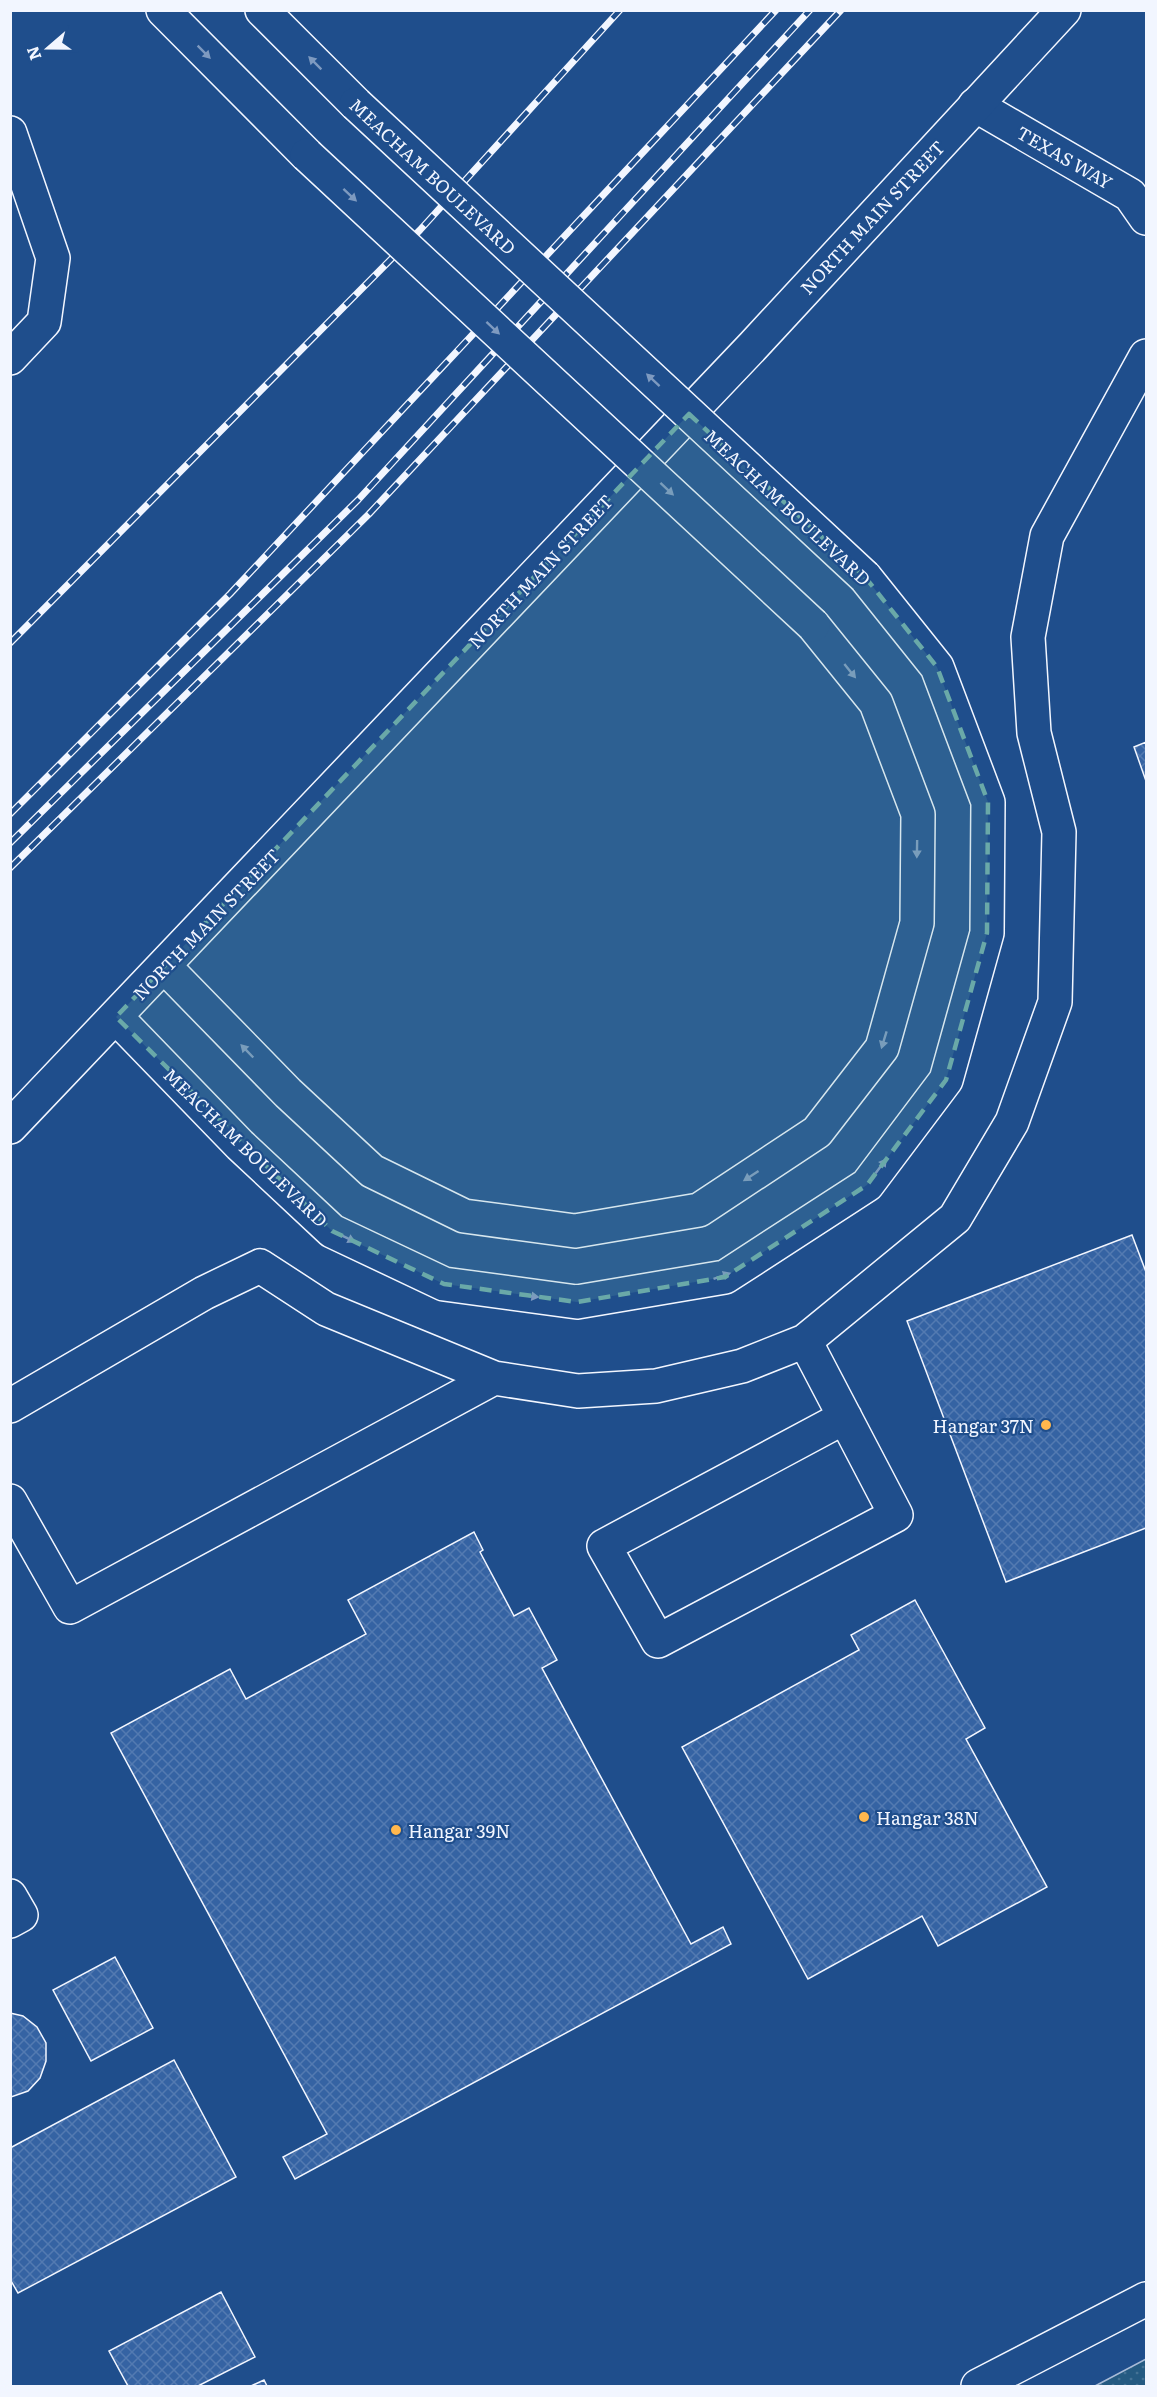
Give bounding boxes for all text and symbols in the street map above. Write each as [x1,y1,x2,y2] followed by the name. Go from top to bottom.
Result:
[18,18,78,78] north arrow
[19,43,47,64] text: N
[196,44,210,58] one-way arrow
[308,56,322,70] one-way arrow
[344,91,522,261] street label: MEACHAM BOULEVARD
[1012,119,1118,195] street label: TEXAS WAY
[793,134,951,300] street label: NORTH MAIN STREET
[342,188,357,201] one-way arrow
[485,321,500,334] one-way arrow
[646,374,661,387] one-way arrow
[699,422,877,592] street label: MEACHAM BOULEVARD
[659,482,674,495] one-way arrow
[461,488,619,654] street label: NORTH MAIN STREET
[844,663,856,678] one-way arrow
[912,840,922,859] one-way arrow
[126,842,286,1006] street label: NORTH MAIN STREET
[879,1031,888,1049] one-way arrow
[240,1044,254,1059] one-way arrow
[158,1061,334,1233] street label: MEACHAM BOULEVARD
[875,1158,887,1174] one-way arrow
[742,1171,759,1182] one-way arrow
[338,1233,355,1242] one-way arrow
[713,1271,731,1281] one-way arrow
[521,1291,540,1301] one-way arrow
[933,1412,1034,1439] place label: Hangar 37N
[1039,1418,1053,1432] marker: Hangar 37N
[876,1804,979,1831] place label: Hangar 38N
[857,1810,871,1824] marker: Hangar 38N
[408,1817,510,1844] place label: Hangar 39N
[389,1823,403,1837] marker: Hangar 39N

